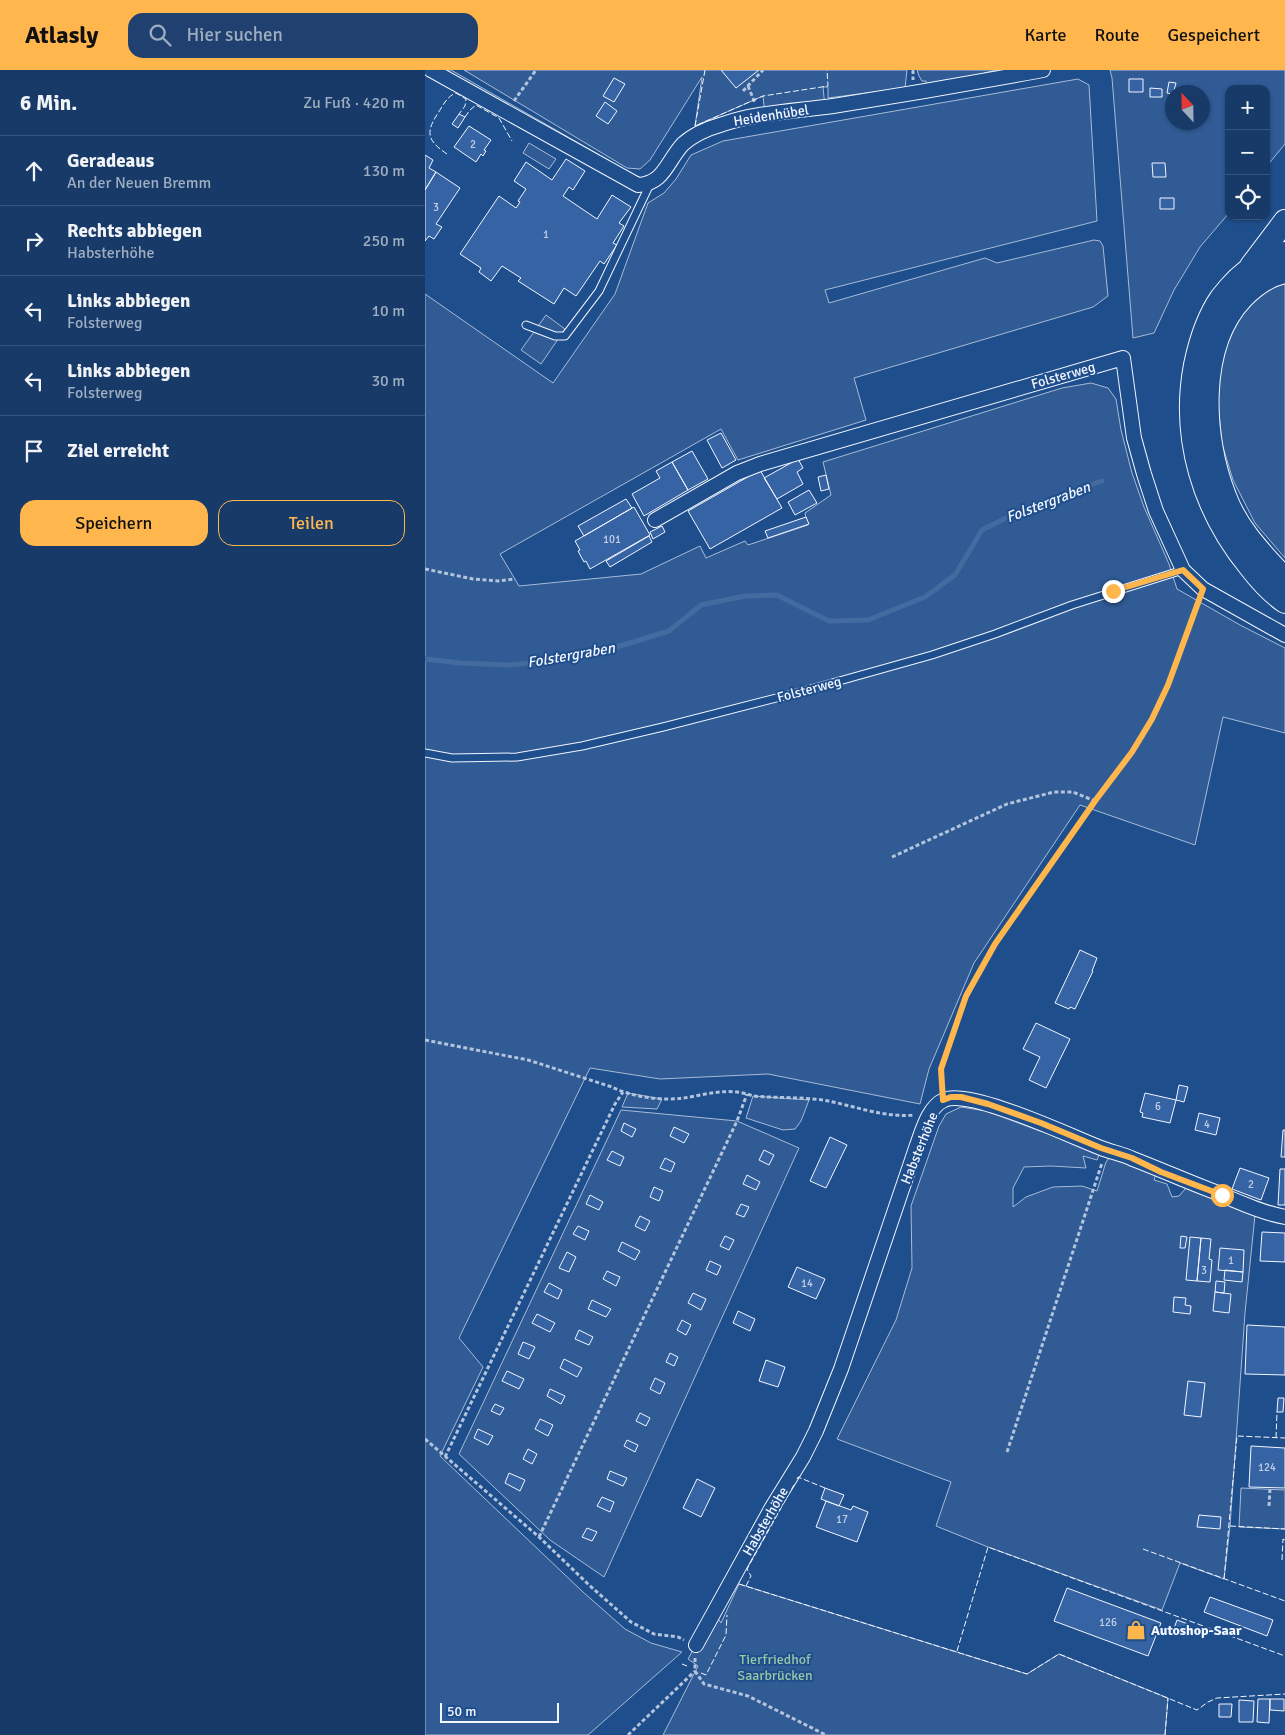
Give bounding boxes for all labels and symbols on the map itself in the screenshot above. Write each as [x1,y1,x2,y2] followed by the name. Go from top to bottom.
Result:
[1165,85,1210,130] north arrow
[732,101,810,130] street label: Heidenhübel
[470,138,476,151] house number: 2
[433,201,439,214] house number: 3
[543,228,549,241] house number: 1
[1029,358,1097,393] street label: Folsterweg
[1003,477,1093,526] water label: Folstergraben
[603,533,621,546] house number: 101
[1102,580,1125,603] route end
[526,638,617,672] water label: Folstergraben
[775,673,843,706] street label: Folsterweg
[1155,1100,1161,1113] house number: 6
[897,1110,942,1187] street label: Habsterhöhe
[1204,1118,1210,1131] house number: 4
[1248,1178,1254,1191] house number: 2
[1211,1184,1234,1207] route start
[1228,1254,1234,1267] house number: 1
[1201,1264,1207,1277] house number: 3
[801,1277,813,1290] house number: 14
[1258,1461,1276,1474] house number: 124
[739,1484,792,1559] street label: Habsterhöhe
[836,1513,848,1526] house number: 17
[1099,1616,1117,1629] house number: 126
[1125,1619,1147,1641] shop icon: Autoshop-Saar
[1151,1622,1242,1639] place label: Autoshop-Saar
[737,1651,813,1684] park label: Tierfriedhof Saarbrücken
[440,1700,559,1723] scale bar

